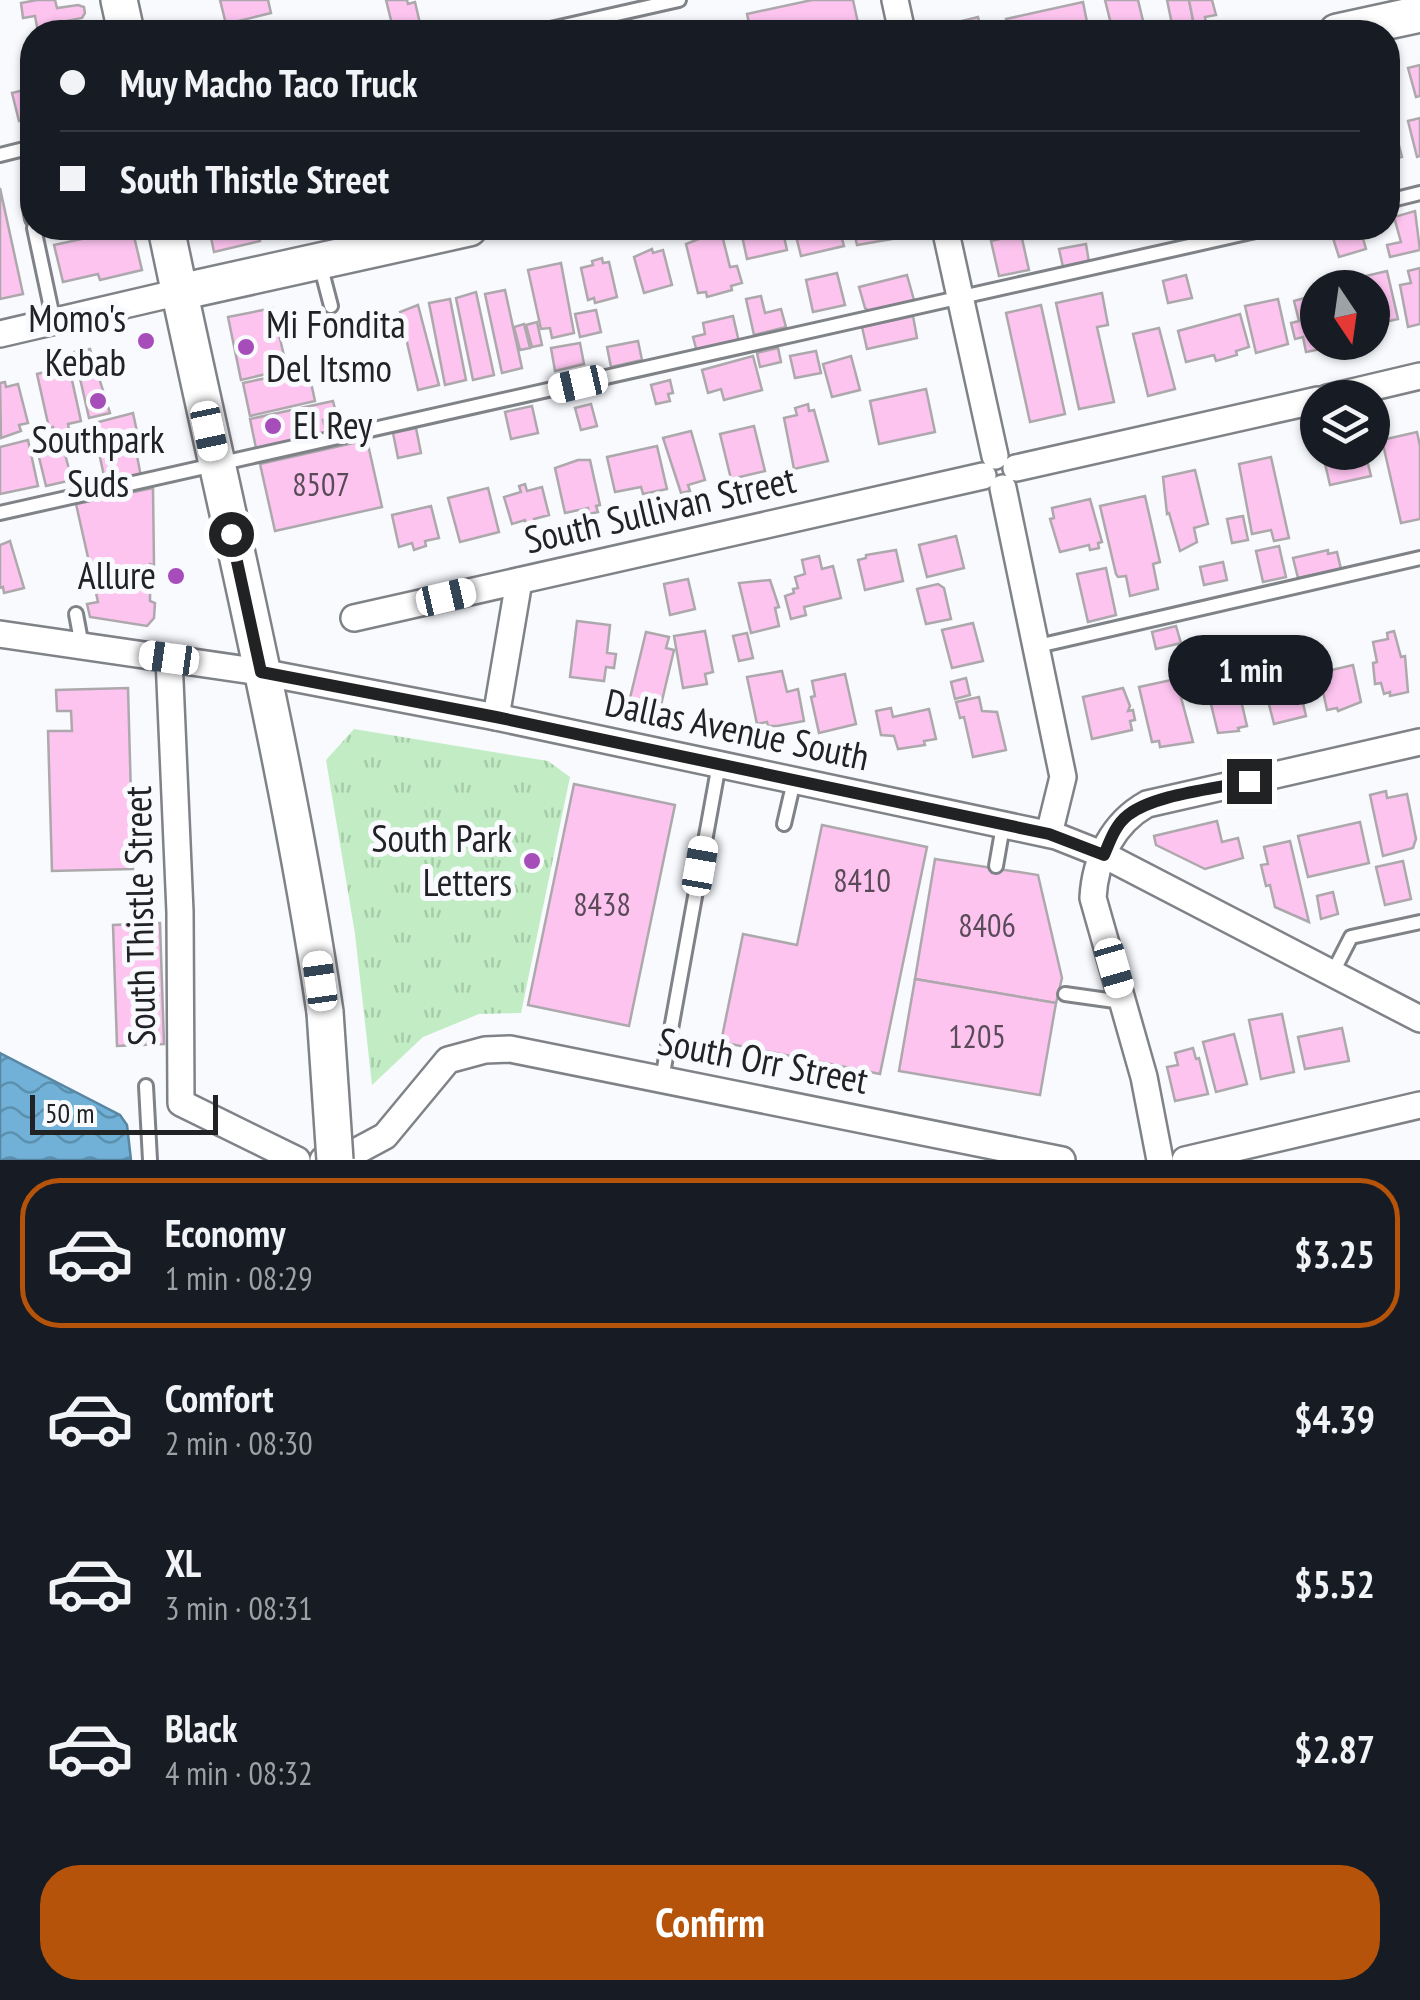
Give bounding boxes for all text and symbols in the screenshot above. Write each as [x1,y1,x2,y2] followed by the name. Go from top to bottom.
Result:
[120,58,417,107] text: Muy Macho Taco Truck
[120,154,389,203] text: South Thistle Street
[1300,270,1390,360] north arrow
[1300,270,1390,470] map controls
[28,293,126,386] place label: Momo's Kebab
[266,299,406,392] place label: Mi Fondita Del Itsmo
[135,330,157,352] marker: Momo's Kebab
[235,336,257,358] marker: Mi Fondita Del Itsmo
[545,363,611,405] car
[1300,380,1390,470] button: layers
[87,390,109,412] marker: Southpark Suds
[188,399,230,463] car
[293,400,373,449] place label: El Rey
[31,414,165,507] place label: Southpark Suds
[262,415,284,437] marker: El Rey
[519,453,800,564] street label: South Sullivan Street
[292,463,350,505] house number: 8507
[209,512,254,557] route start
[78,550,156,599] place label: Allure
[165,565,187,587] marker: Allure
[413,576,479,618] car
[1166,636,1332,706] callout: 1 min
[137,639,201,677] car
[1218,649,1283,691] text: 1 min
[601,677,874,780] street label: Dallas Avenue South
[1227,759,1272,804] route end
[112,785,165,1046] street label: South Thistle Street
[371,813,512,906] place label: South Park Letters
[680,834,720,898] car
[521,850,543,872] marker: South Park Letters
[833,859,891,901] house number: 8410
[573,883,631,925] house number: 8438
[958,904,1016,946] house number: 8406
[1091,935,1137,1001] car
[301,949,339,1013] car
[654,1015,873,1104] street label: South Orr Street
[948,1015,1006,1057] house number: 1205
[30,1090,218,1134] scale bar
[45,1094,94,1131] text: 50 m
[45,1208,135,1298] icon: car
[165,1208,285,1257] text: Economy
[1294,1229,1375,1278] text: $3.25
[165,1257,313,1299] text: 1 min · 08:29
[45,1373,135,1463] icon: car
[165,1373,274,1422] text: Comfort
[1294,1394,1375,1443] text: $4.39
[165,1422,313,1464] text: 2 min · 08:30
[45,1538,135,1628] icon: car
[165,1538,201,1587] text: XL
[1294,1559,1375,1608] text: $5.52
[165,1587,313,1629] text: 3 min · 08:31
[45,1703,135,1793] icon: car
[165,1703,238,1752] text: Black
[1294,1724,1375,1773] text: $2.87
[165,1752,313,1794] text: 4 min · 08:32
[40,1865,1380,1980] button: Confirm

